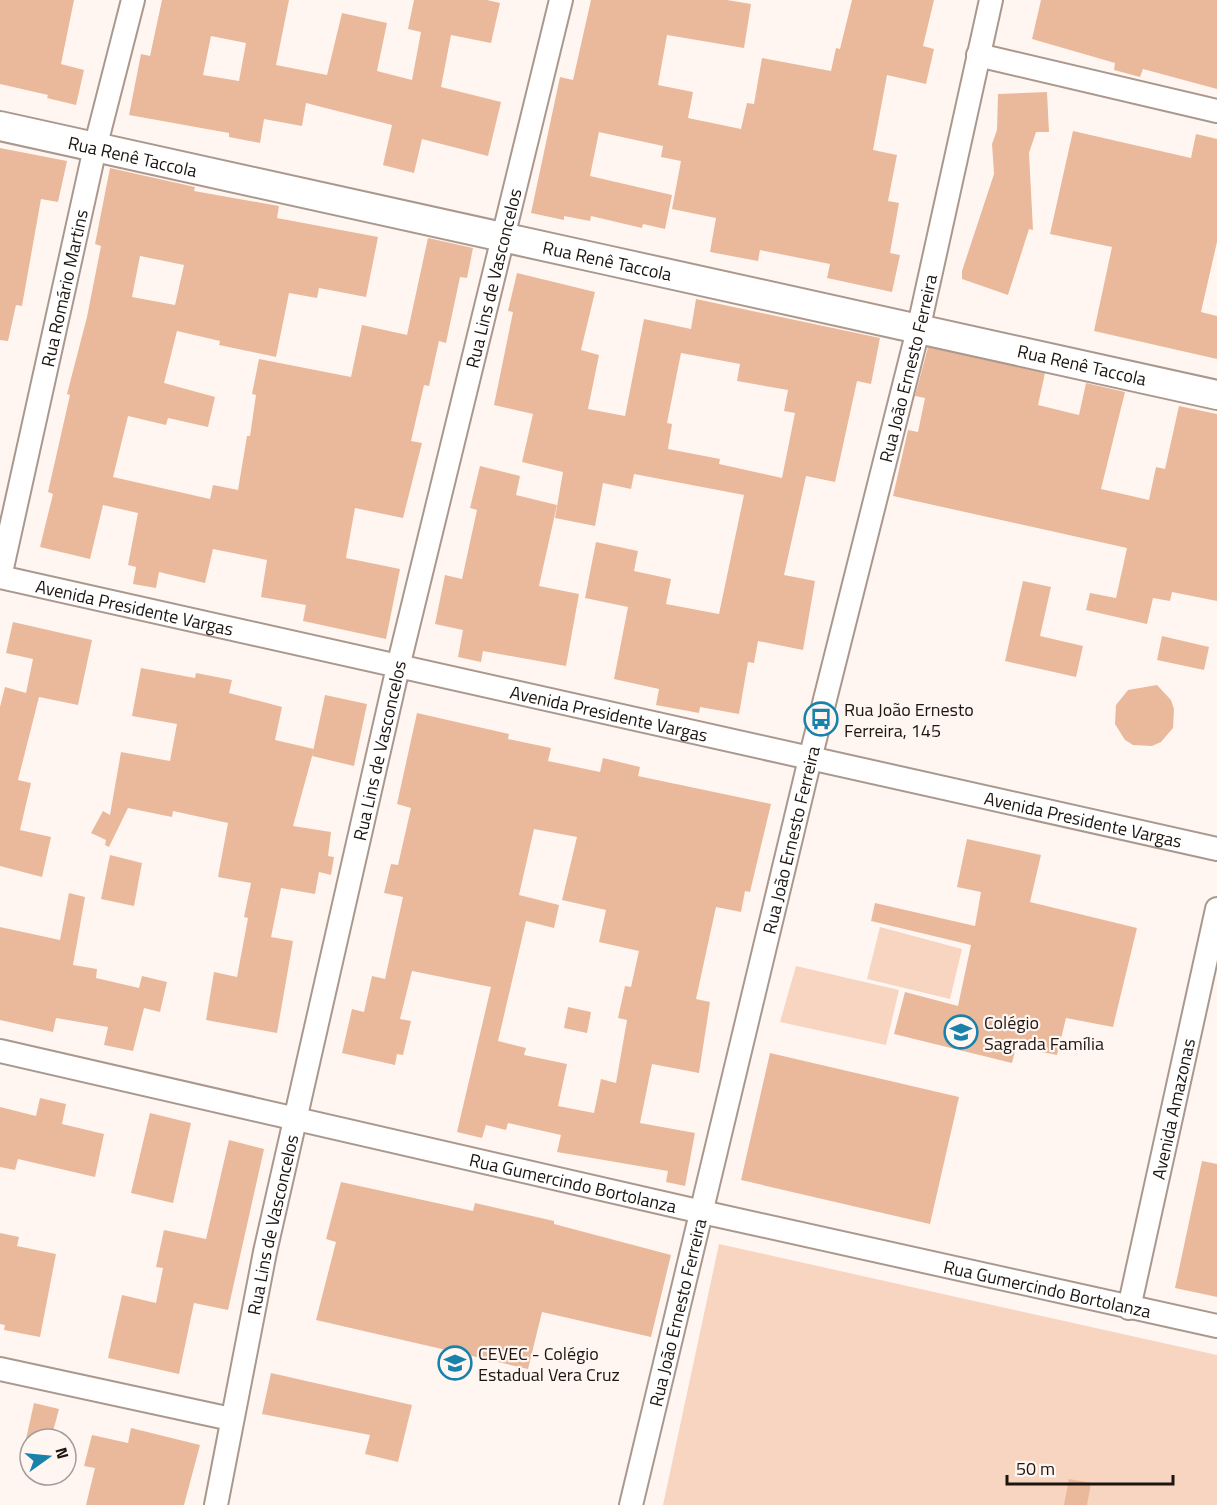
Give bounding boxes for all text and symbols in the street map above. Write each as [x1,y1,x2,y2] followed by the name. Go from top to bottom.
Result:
[66,128,200,184] street label: Rua Renê Taccola
[458,185,528,371] street label: Rua Lins de Vasconcelos
[33,207,95,369] street label: Rua Romário Martins
[540,233,674,287] street label: Rua Renê Taccola
[872,272,944,465] street label: Rua João Ernesto Ferreira
[1015,337,1149,392] street label: Rua Renê Taccola
[33,572,236,642] street label: Avenida Presidente Vargas
[345,658,413,843] street label: Rua Lins de Vasconcelos
[508,678,710,748] street label: Avenida Presidente Vargas
[844,696,974,744] place label: Rua João Ernesto Ferreira, 145
[803,701,839,737] bus stop icon: Rua João Ernesto Ferreira, 145
[755,743,826,937] street label: Rua João Ernesto Ferreira
[982,784,1185,854] street label: Avenida Presidente Vargas
[984,1009,1104,1057] place label: Colégio Sagrada Família
[943,1014,979,1050] school or university icon: Colégio Sagrada Família
[1144,1036,1202,1182] street label: Avenida Amazonas
[240,1132,305,1317] street label: Rua Lins de Vasconcelos
[467,1146,679,1219] street label: Rua Gumercindo Bortolanza
[642,1216,713,1409] street label: Rua João Ernesto Ferreira
[941,1252,1154,1325] street label: Rua Gumercindo Bortolanza
[478,1340,620,1388] place label: CEVEC - Colégio Estadual Vera Cruz
[437,1345,473,1381] school or university icon: CEVEC - Colégio Estadual Vera Cruz
[18,1427,78,1487] north arrow
[49,1445,76,1462] text: N
[1007,1448,1174,1486] scale bar
[1016,1455,1055,1482] text: 50 m

